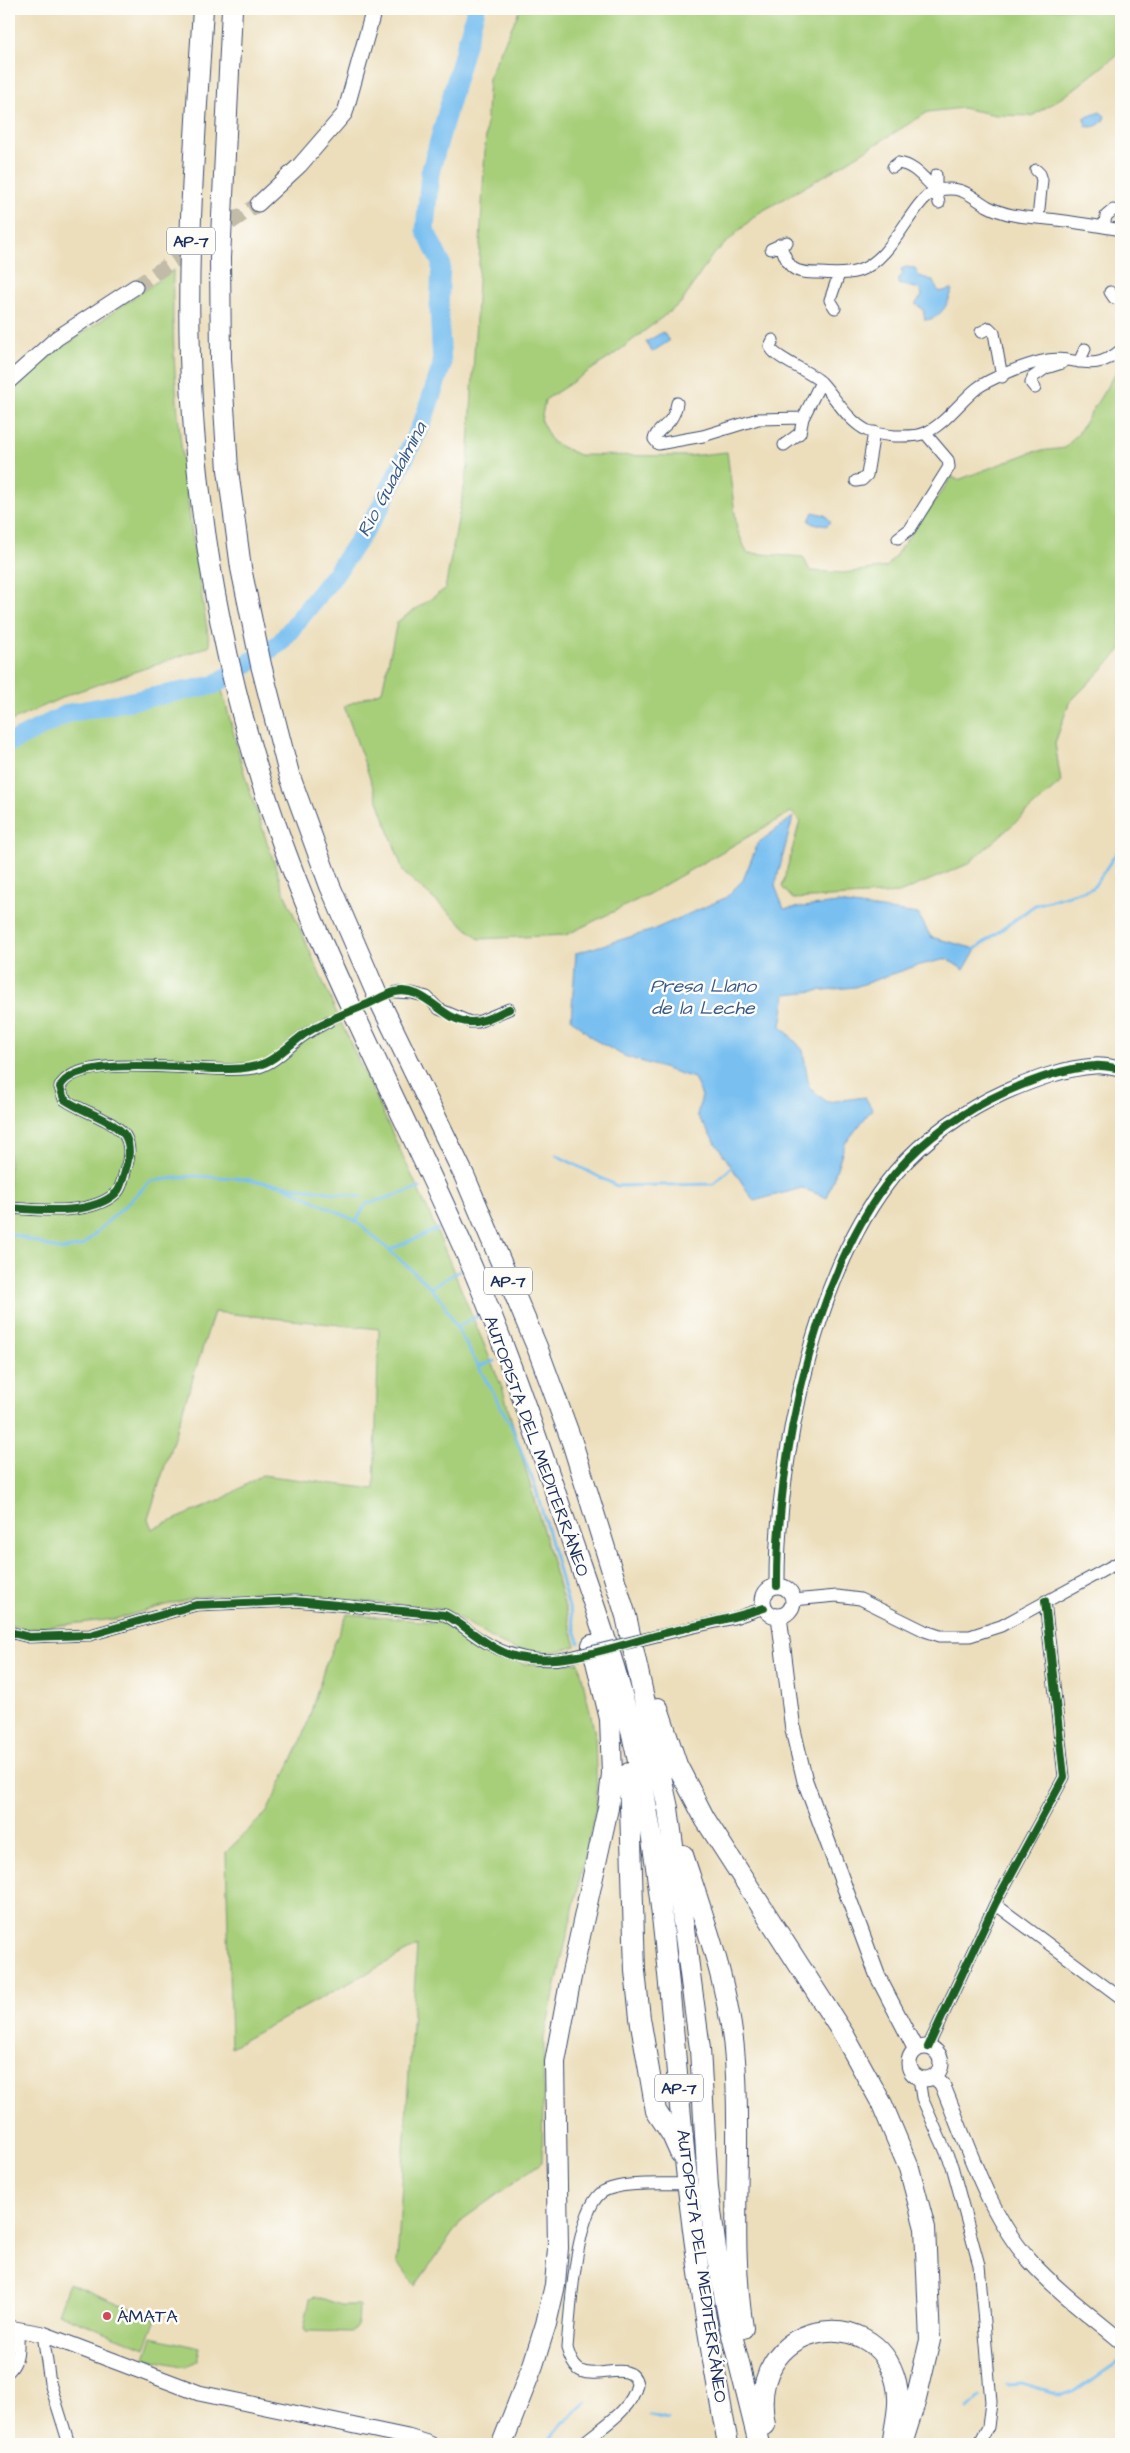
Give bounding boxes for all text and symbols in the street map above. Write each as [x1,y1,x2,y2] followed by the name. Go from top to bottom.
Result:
[167,228,215,255] road number: AP-7
[351,416,435,542] water label: Rio Guadalmina
[650,973,757,1022] water label: Presa Llano de la Leche
[484,1268,532,1294] road number: AP-7
[478,1312,595,1580] street label: AUTOPISTA DEL MEDITERRÁNEO
[655,2074,703,2102] road number: AP-7
[670,2128,733,2404] street label: AUTOPISTA DEL MEDITERRÁNEO
[117,2304,178,2329] place label: ÁMATA
[101,2310,113,2322] marker: ÁMATA

